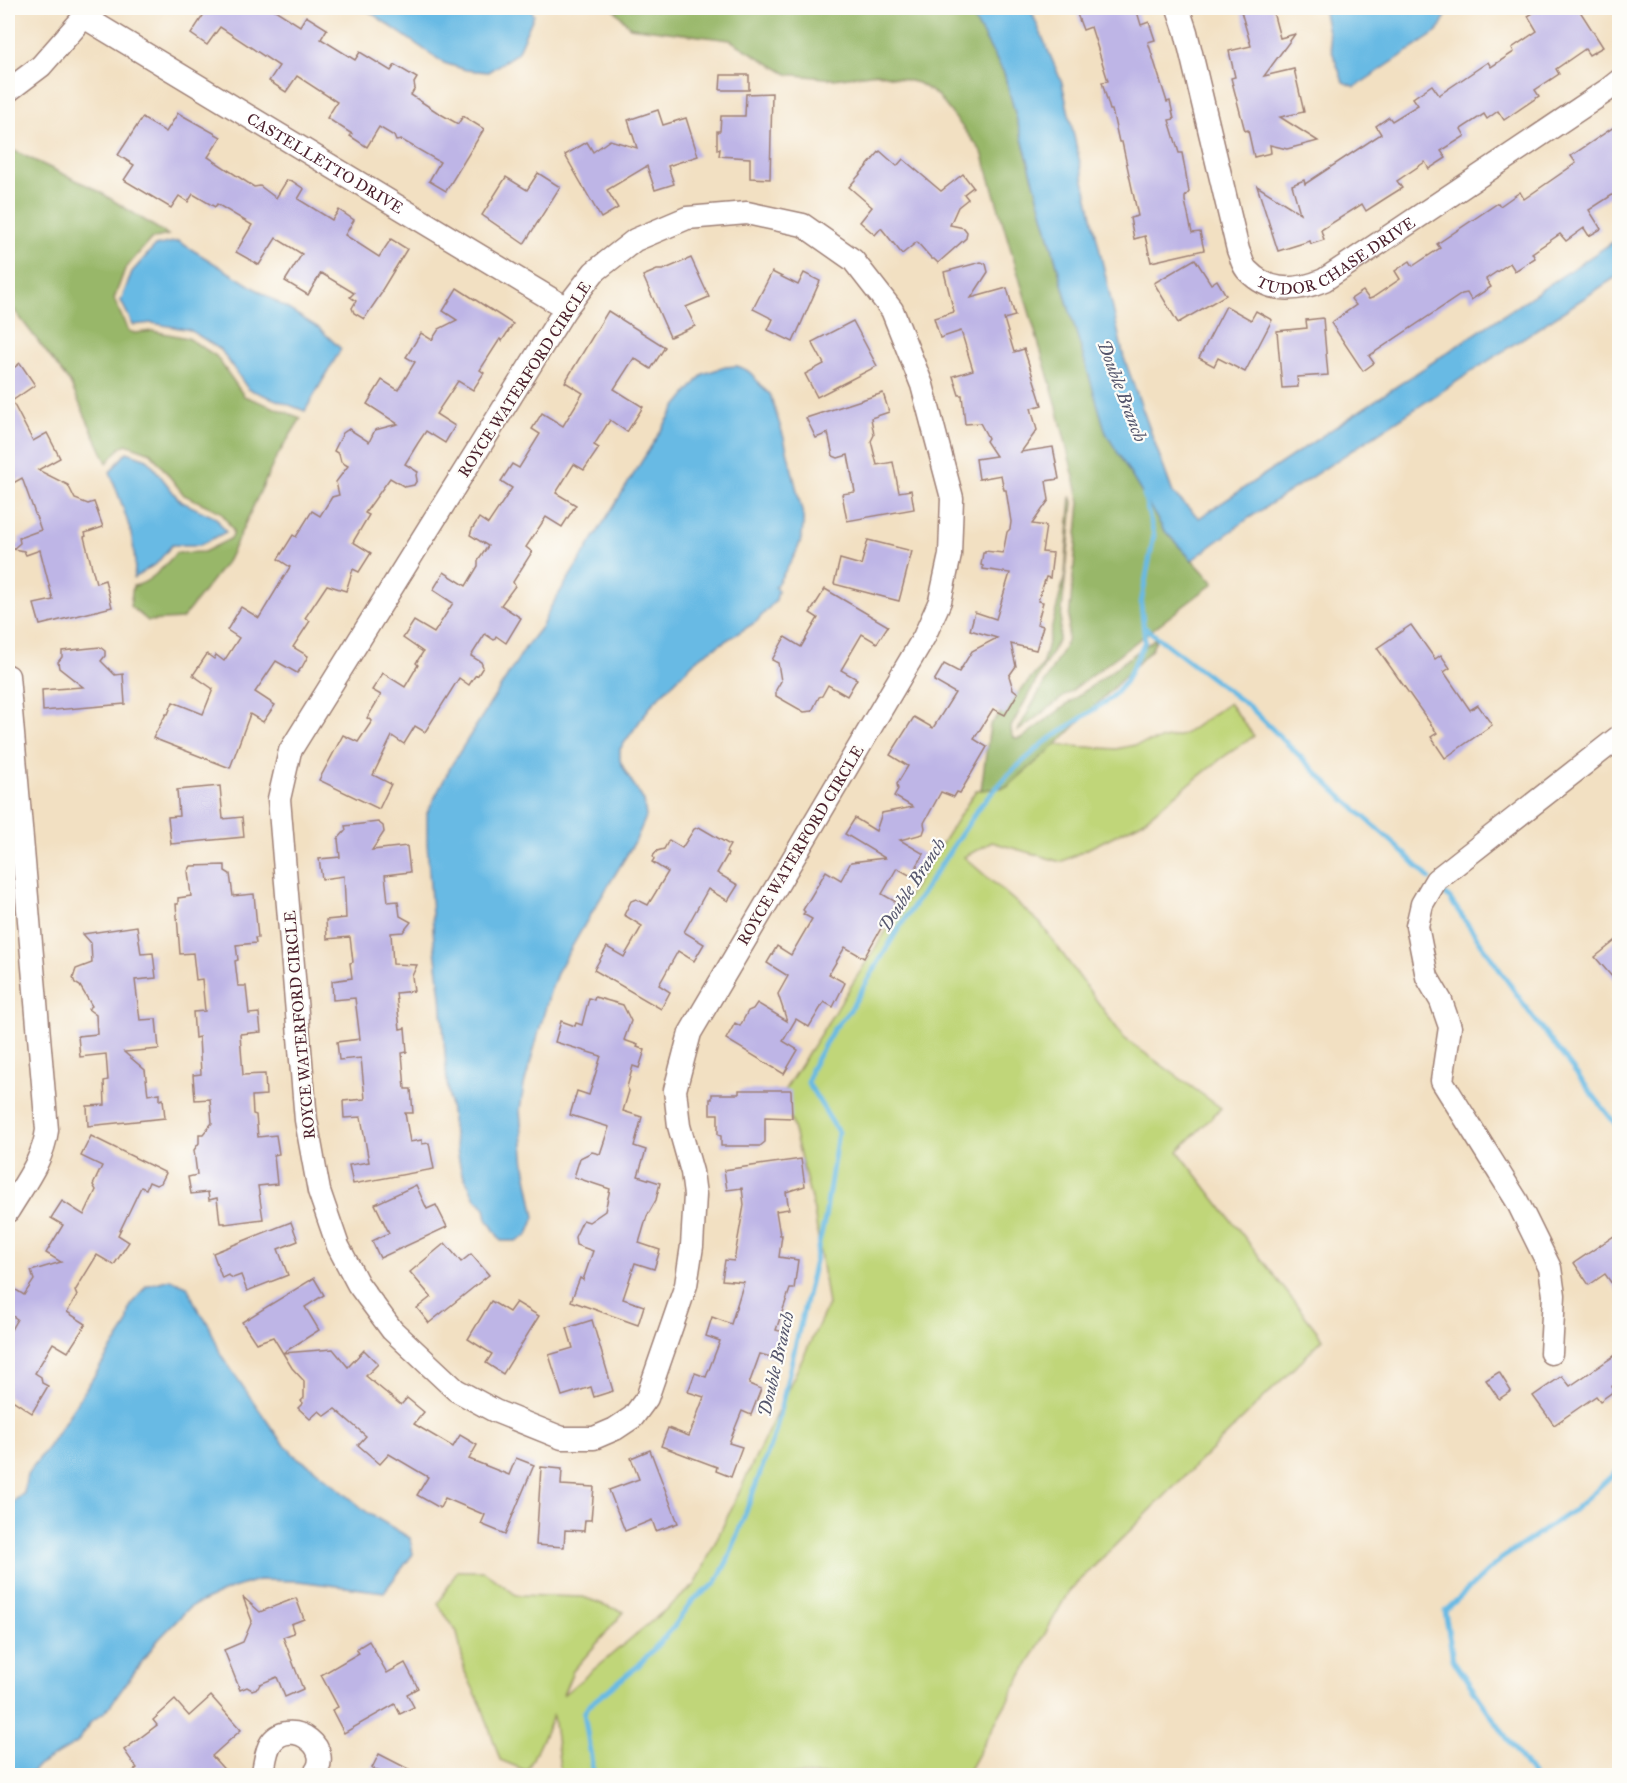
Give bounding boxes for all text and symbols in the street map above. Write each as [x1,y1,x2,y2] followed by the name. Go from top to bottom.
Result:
[243,109,407,218] street label: CASTELLETTO DRIVE
[1253,213,1418,298] street label: TUDOR CHASE DRIVE
[454,278,595,481] street label: ROYCE WATERFORD CIRCLE
[1093,337,1152,445] water label: Double Branch
[733,742,868,949] street label: ROYCE WATERFORD CIRCLE
[874,834,951,936] water label: Double Branch
[280,910,319,1140] street label: ROYCE WATERFORD CIRCLE
[753,1309,799,1419] water label: Double Branch

